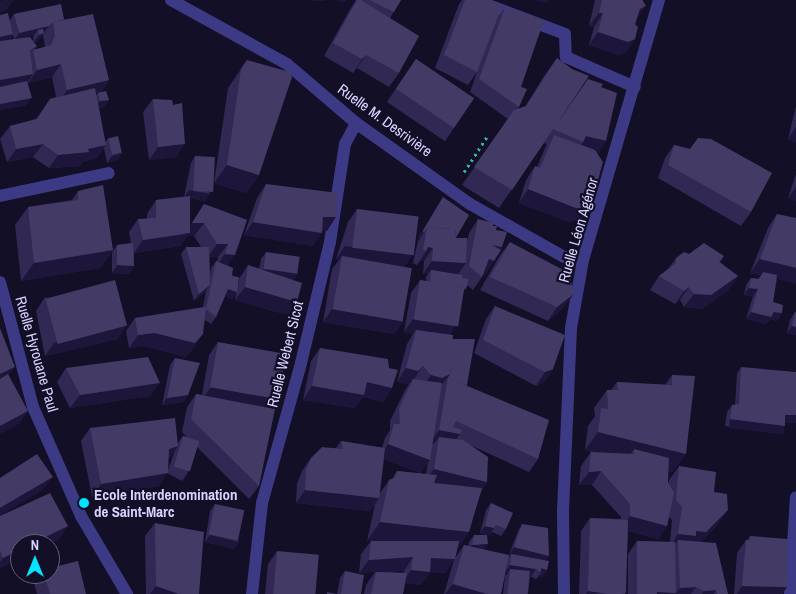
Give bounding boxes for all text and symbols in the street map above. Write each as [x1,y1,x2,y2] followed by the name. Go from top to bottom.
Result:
[334,80,436,160] street label: Ruelle M. Desrivière
[554,175,602,285] street label: Ruelle Léon Agénor
[12,294,62,414] street label: Ruelle Hyrouane Paul
[263,299,307,409] street label: Ruelle Webert Sicot
[94,485,238,520] place label: Ecole Interdenomination de Saint-Marc
[78,497,90,509] marker: Ecole Interdenomination de Saint-Marc
[10,534,60,584] north arrow
[31,536,39,554] text: N

